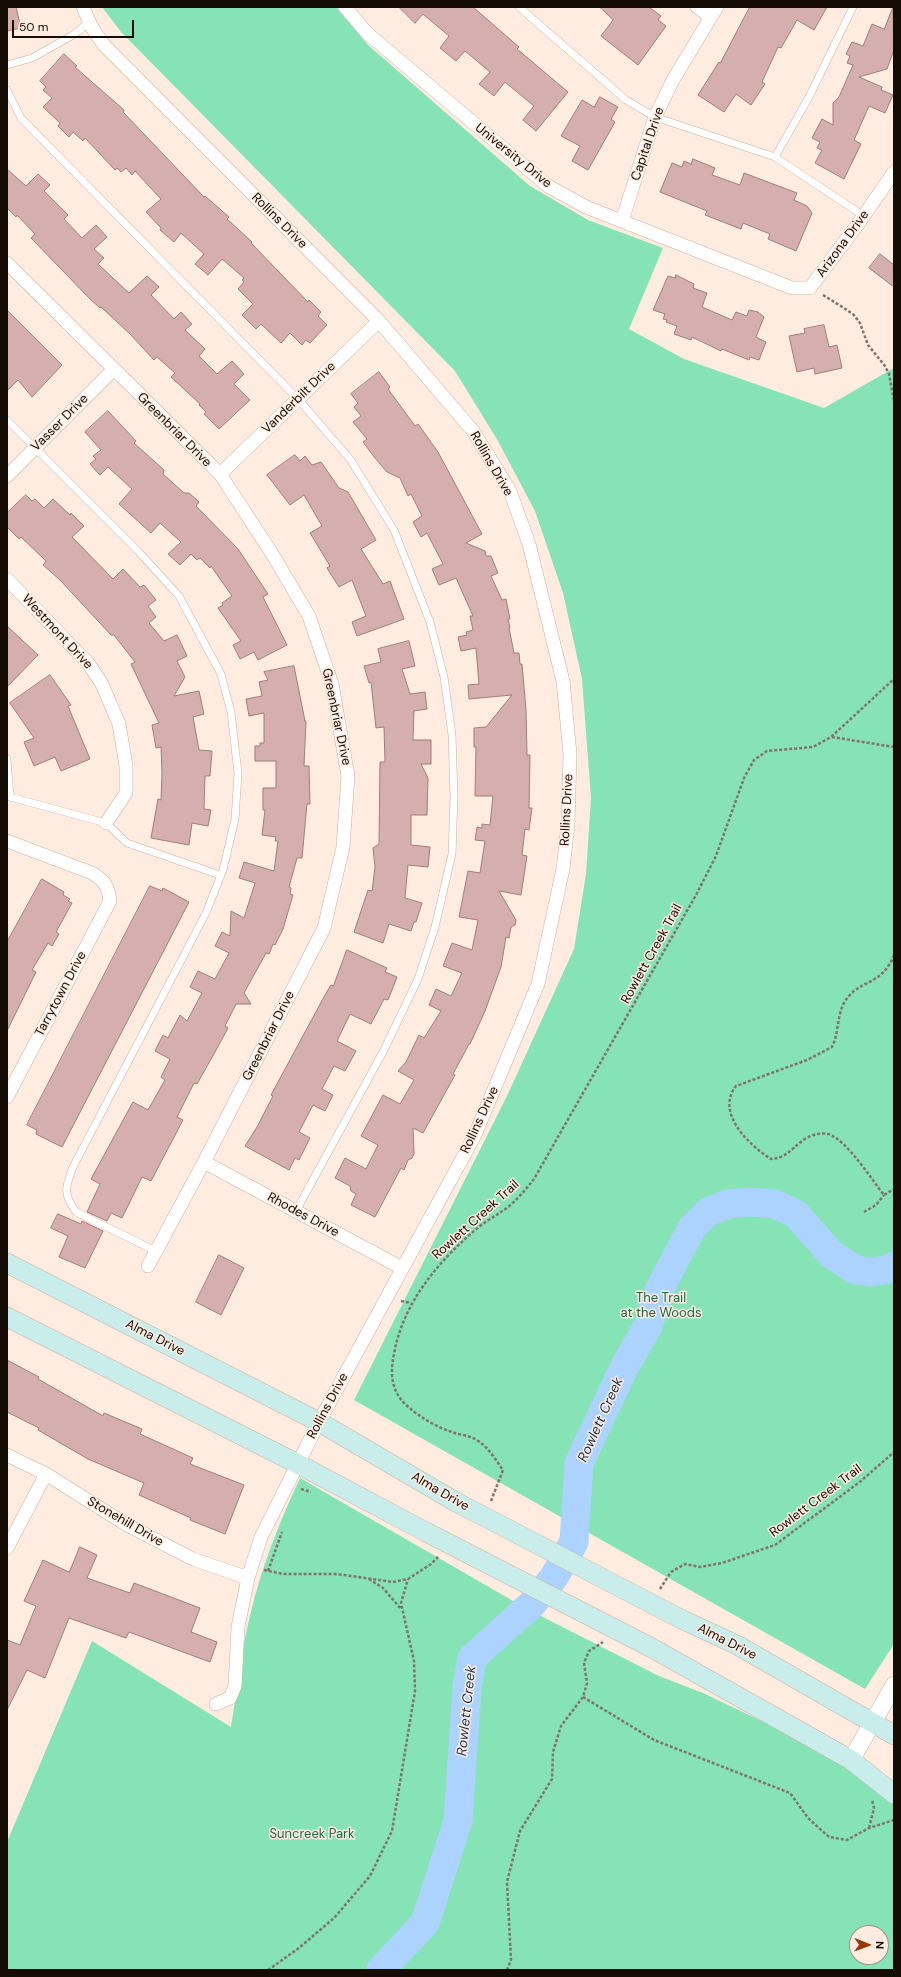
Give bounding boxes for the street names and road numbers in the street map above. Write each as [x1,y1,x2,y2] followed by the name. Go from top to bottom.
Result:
[628,105,668,183] street label: Capital Drive
[472,120,554,192] street label: University Drive
[248,190,310,252] street label: Rollins Drive
[813,207,873,281] street label: Arizona Drive
[259,359,339,437] street label: Vanderbilt Drive
[134,390,214,470] street label: Greenbriar Drive
[28,391,92,455] street label: Vasser Drive
[466,429,516,499] street label: Rollins Drive
[18,591,96,673] street label: Westmont Drive
[318,667,354,767] street label: Greenbriar Drive
[557,774,577,846] street label: Rollins Drive
[618,901,686,1007] street label: Rowlett Creek Trail
[32,949,90,1039] street label: Tarrytown Drive
[240,988,298,1084] street label: Greenbriar Drive
[458,1084,502,1156] street label: Rollins Drive
[429,1177,523,1263] street label: Rowlett Creek Trail
[264,1190,342,1240] street label: Rhodes Drive
[123,1316,187,1360] street label: Alma Drive
[304,1370,352,1442] street label: Rollins Drive
[767,1461,865,1541] street label: Rowlett Creek Trail
[408,1469,472,1515] street label: Alma Drive
[84,1494,166,1550] street label: Stonehill Drive
[695,1620,759,1664] street label: Alma Drive

